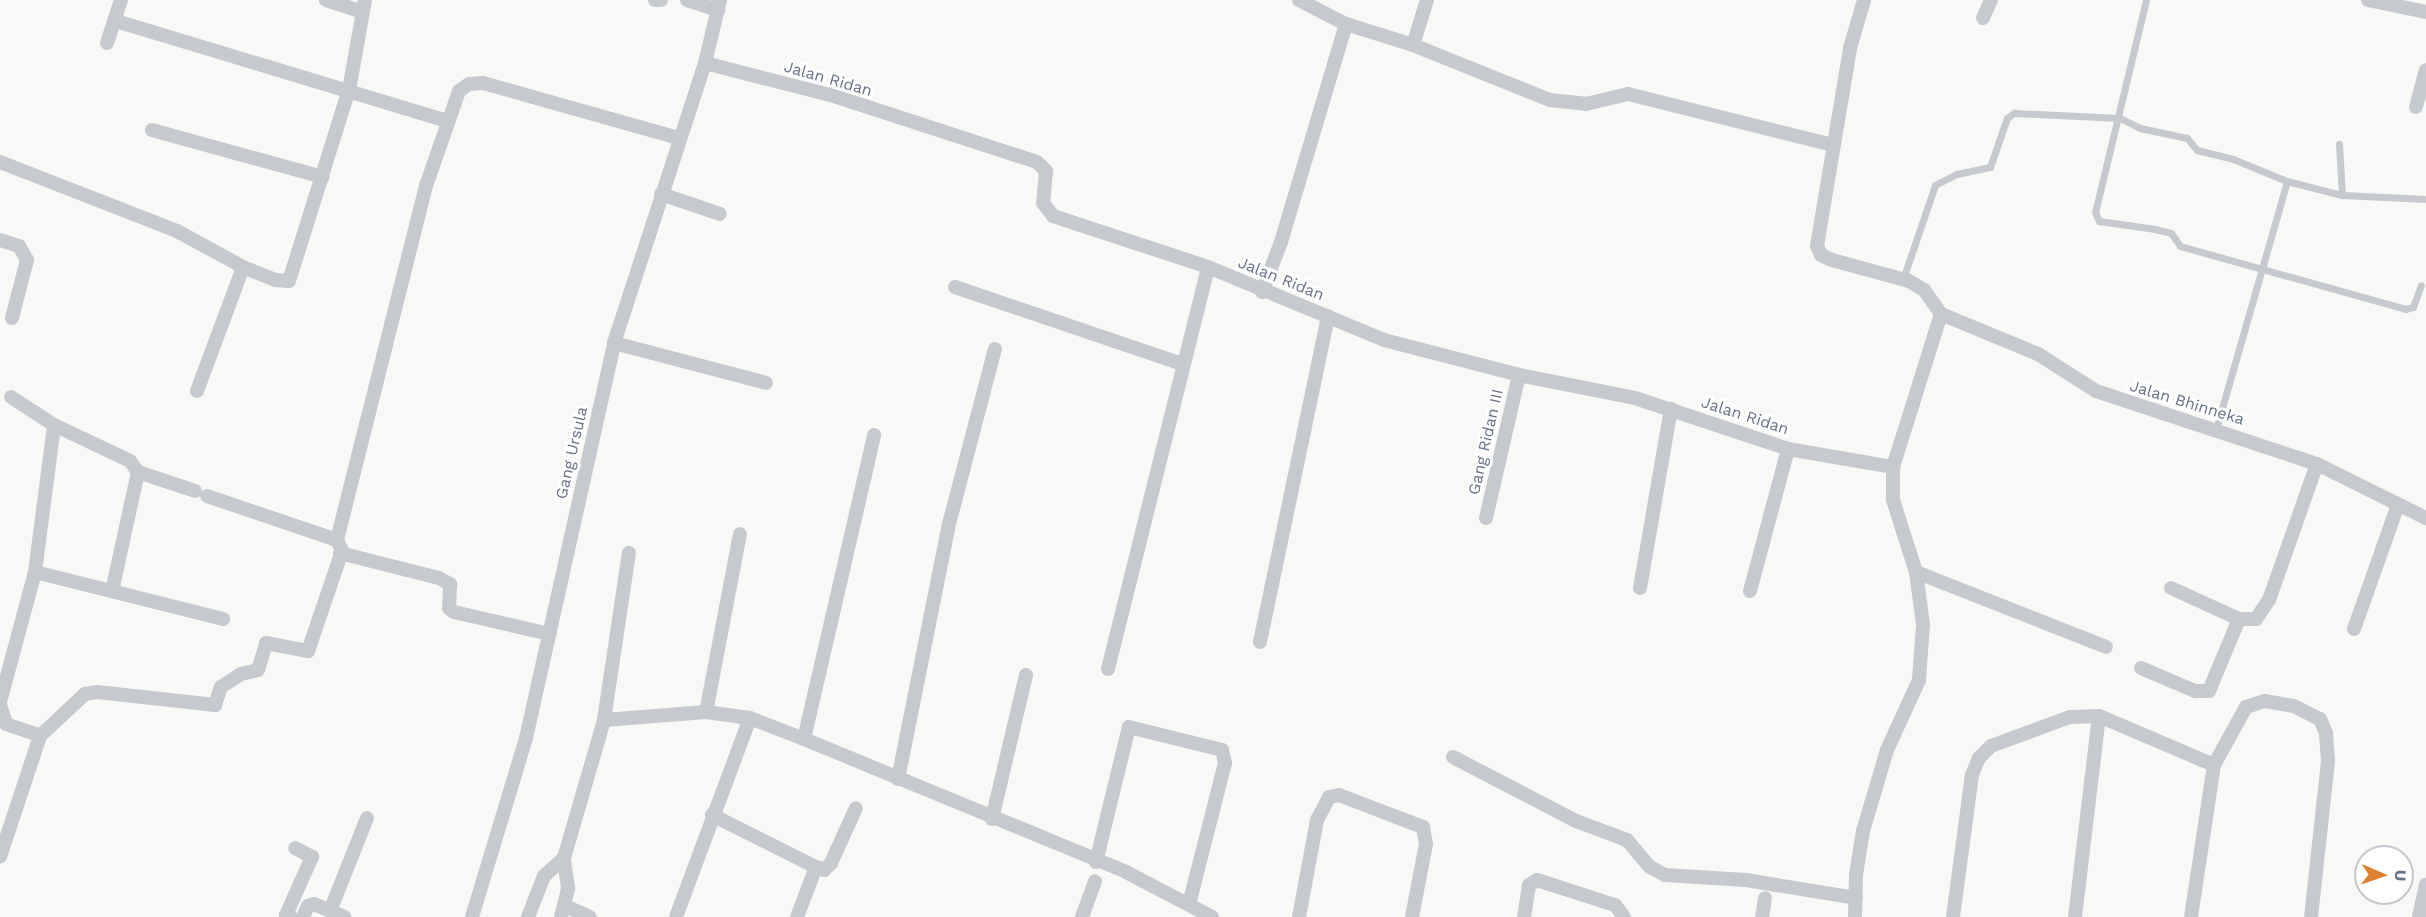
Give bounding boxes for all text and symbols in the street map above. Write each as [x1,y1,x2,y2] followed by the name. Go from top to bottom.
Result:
[782,57,874,101] street label: Jalan Ridan
[1235,253,1327,305] street label: Jalan Ridan
[2127,376,2247,430] street label: Jalan Bhinneka
[1465,387,1507,497] street label: Gang Ridan III
[1699,393,1791,439] street label: Jalan Ridan
[552,405,592,501] street label: Gang Ursula
[2354,845,2414,905] north arrow
[2391,870,2410,882] text: U

